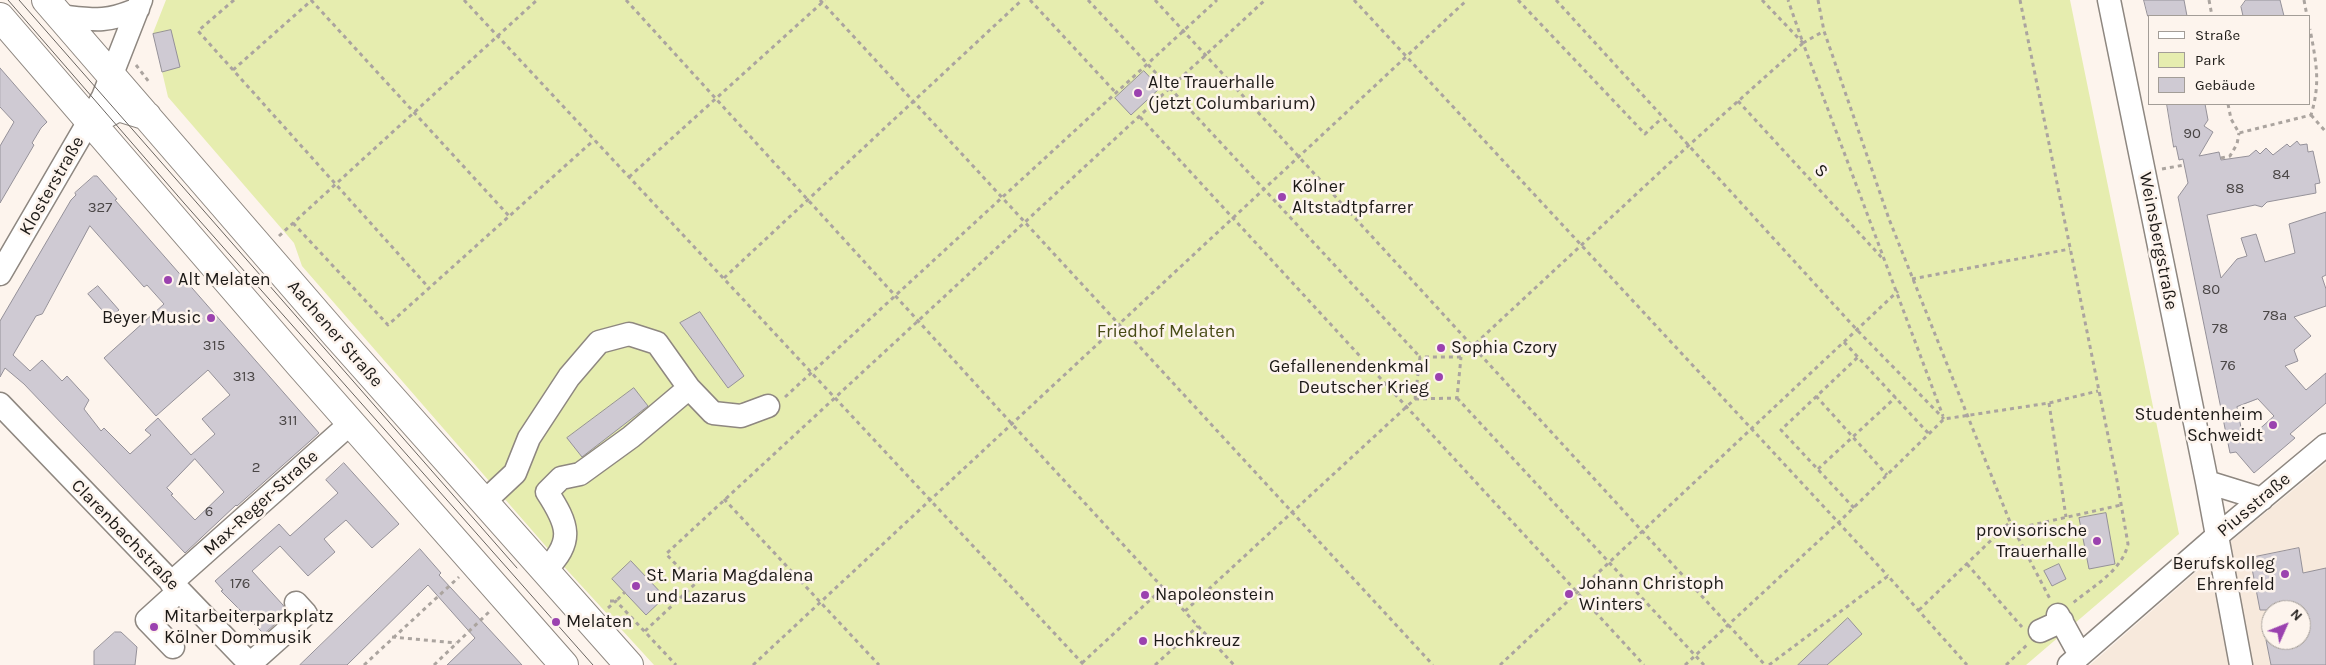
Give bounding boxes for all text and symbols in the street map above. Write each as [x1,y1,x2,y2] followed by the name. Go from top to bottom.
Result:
[2148,15,2311,105] legend
[2195,26,2240,44] text: Straße
[2195,51,2225,69] text: Park
[1148,72,1316,115] place label: Alte Trauerhalle (jetzt Columbarium)
[2195,76,2255,94] text: Gebäude
[1132,87,1144,99] marker: Alte Trauerhalle (jetzt Columbarium)
[2183,125,2201,143] house number: 90
[15,133,89,239] street label: Klosterstraße
[1809,160,1833,182] street label: S
[2272,166,2290,184] house number: 84
[2134,170,2182,312] street label: Weinsbergstraße
[1292,176,1413,218] place label: Kölner Altstadtpfarrer
[2226,180,2244,198] house number: 88
[1276,191,1288,203] marker: Kölner Altstadtpfarrer
[88,199,112,217] house number: 327
[178,269,271,291] place label: Alt Melaten
[162,274,174,286] marker: Alt Melaten
[283,276,387,392] street label: Aachener Straße
[2202,281,2220,299] house number: 80
[102,307,201,329] place label: Beyer Music
[2263,307,2287,325] house number: 78a
[205,312,217,324] marker: Beyer Music
[2212,320,2228,338] house number: 78
[1097,321,1235,343] park label: Friedhof Melaten
[203,337,225,355] house number: 315
[1451,337,1557,359] place label: Sophia Czory
[1435,342,1447,354] marker: Sophia Czory
[1269,356,1429,398] place label: Gefallenendenkmal Deutscher Krieg
[2220,357,2236,375] house number: 76
[233,368,255,386] house number: 313
[1433,371,1445,383] marker: Gefallenendenkmal Deutscher Krieg
[2134,404,2263,446] place label: Studentenheim Schweidt
[279,412,297,430] house number: 311
[2267,419,2279,431] marker: Studentenheim Schweidt
[199,446,323,560] street label: Max-Reger-Straße
[252,459,260,477] house number: 2
[2213,468,2295,542] street label: Piusstraße
[66,475,184,595] street label: Clarenbachstraße
[205,503,213,521] house number: 6
[1976,520,2087,562] place label: provisorische Trauerhalle
[2091,535,2103,547] marker: provisorische Trauerhalle
[2173,553,2275,596] place label: Berufskolleg Ehrenfeld
[646,565,813,608] place label: St. Maria Magdalena und Lazarus
[2279,568,2291,580] marker: Berufskolleg Ehrenfeld
[1579,573,1724,616] place label: Johann Christoph Winters
[230,575,250,593] house number: 176
[630,580,642,592] marker: St. Maria Magdalena und Lazarus
[1155,584,1274,606] place label: Napoleonstein
[1563,588,1575,600] marker: Johann Christoph Winters
[1139,589,1151,601] marker: Napoleonstein
[2261,600,2311,650] north arrow
[2287,605,2306,624] text: N
[164,606,333,649] place label: Mitarbeiterparkplatz Kölner Dommusik
[566,611,632,633] place label: Melaten
[550,616,562,628] marker: Melaten
[148,621,160,633] marker: Mitarbeiterparkplatz Kölner Dommusik
[1153,630,1240,652] place label: Hochkreuz
[1137,635,1149,647] marker: Hochkreuz

